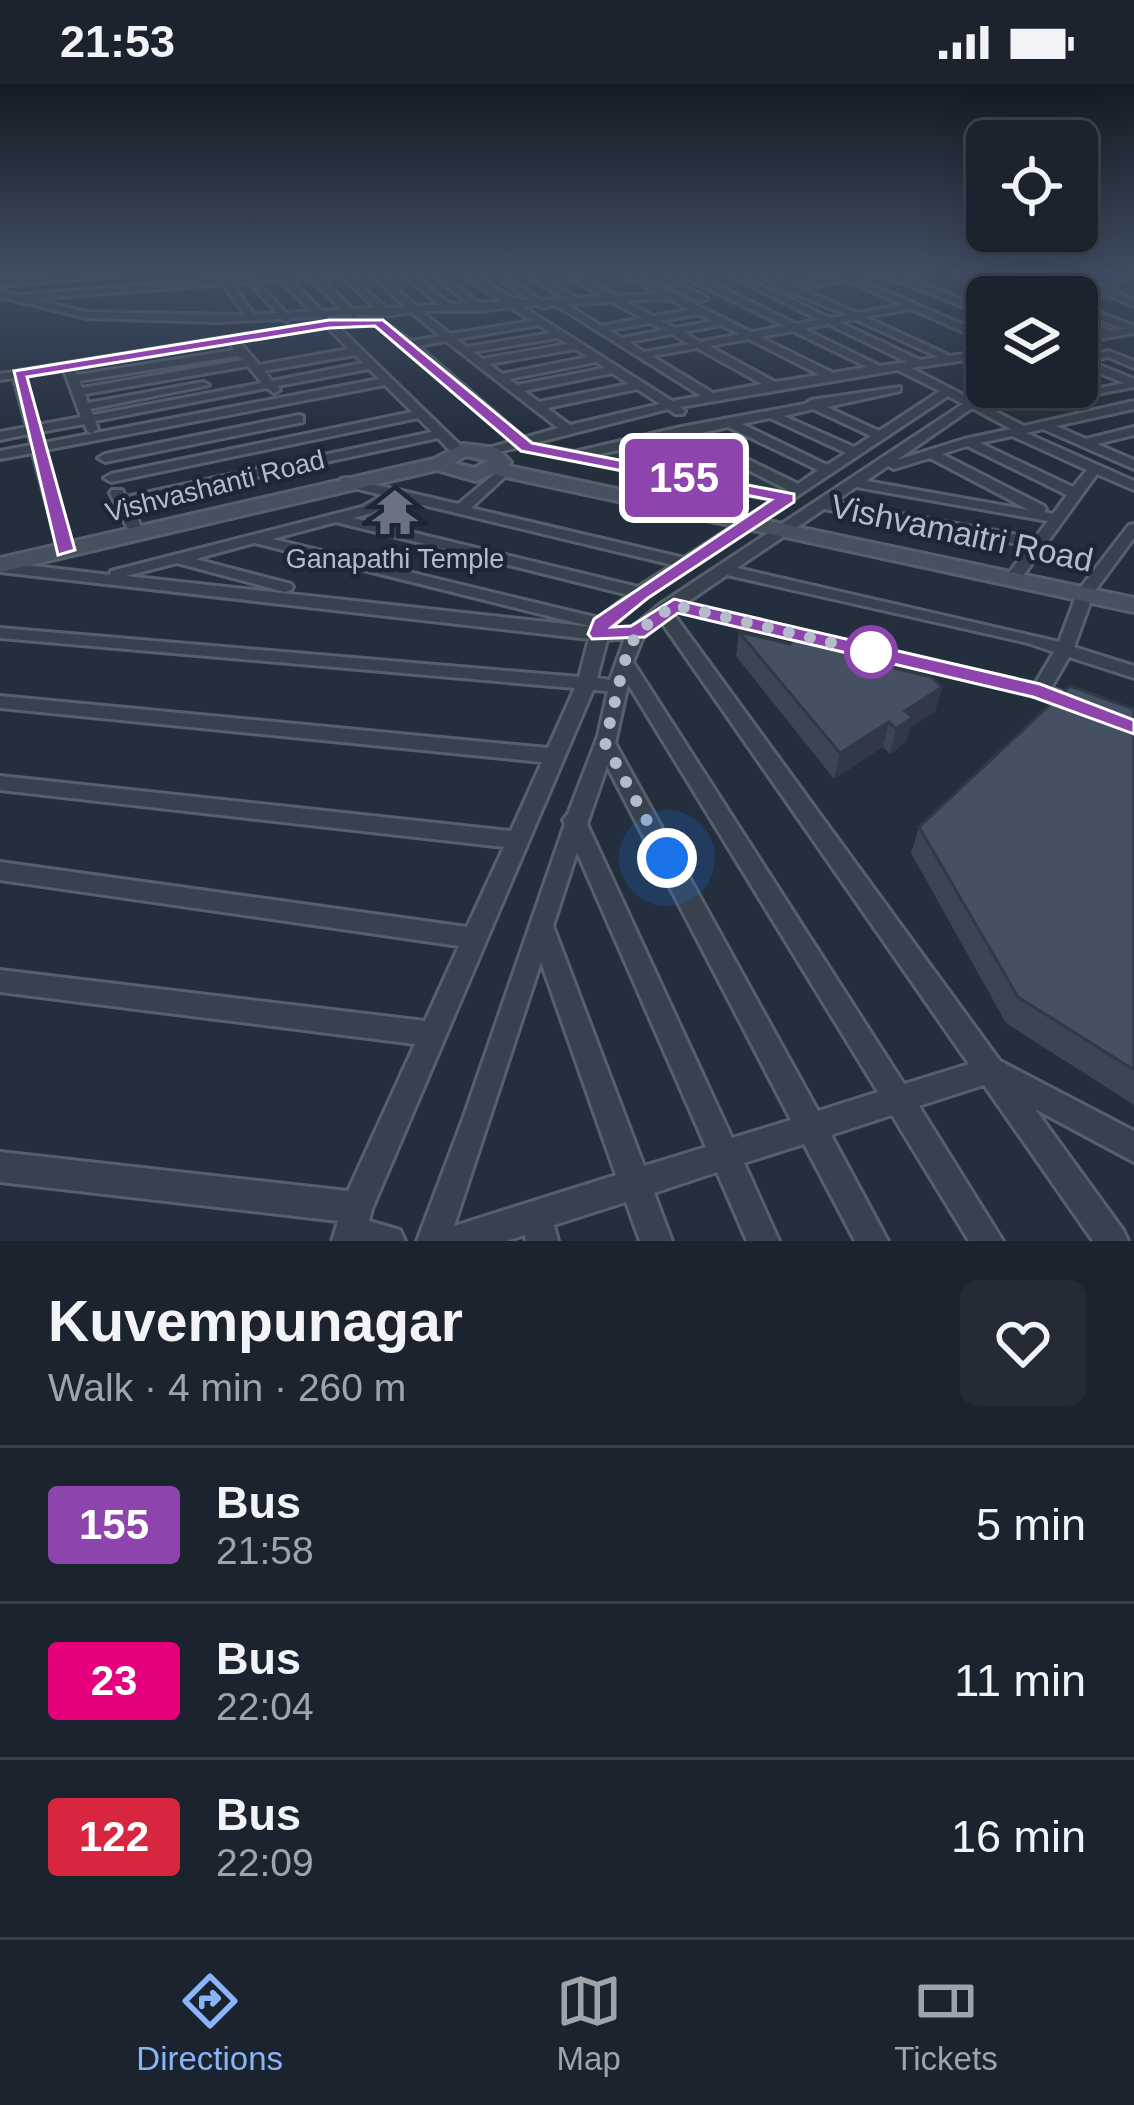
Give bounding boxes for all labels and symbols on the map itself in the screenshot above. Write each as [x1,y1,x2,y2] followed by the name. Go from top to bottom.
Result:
[615,439,753,517] line badge: 155
[102,444,328,528] street label: Vishvashanti Road
[370,487,420,537] temple icon: Ganapathi Temple
[827,487,1097,579] street label: Vishvamaitri Road
[286,544,504,574] place label: Ganapathi Temple
[846,627,896,677] unlabelled marker
[637,828,697,888] your location

